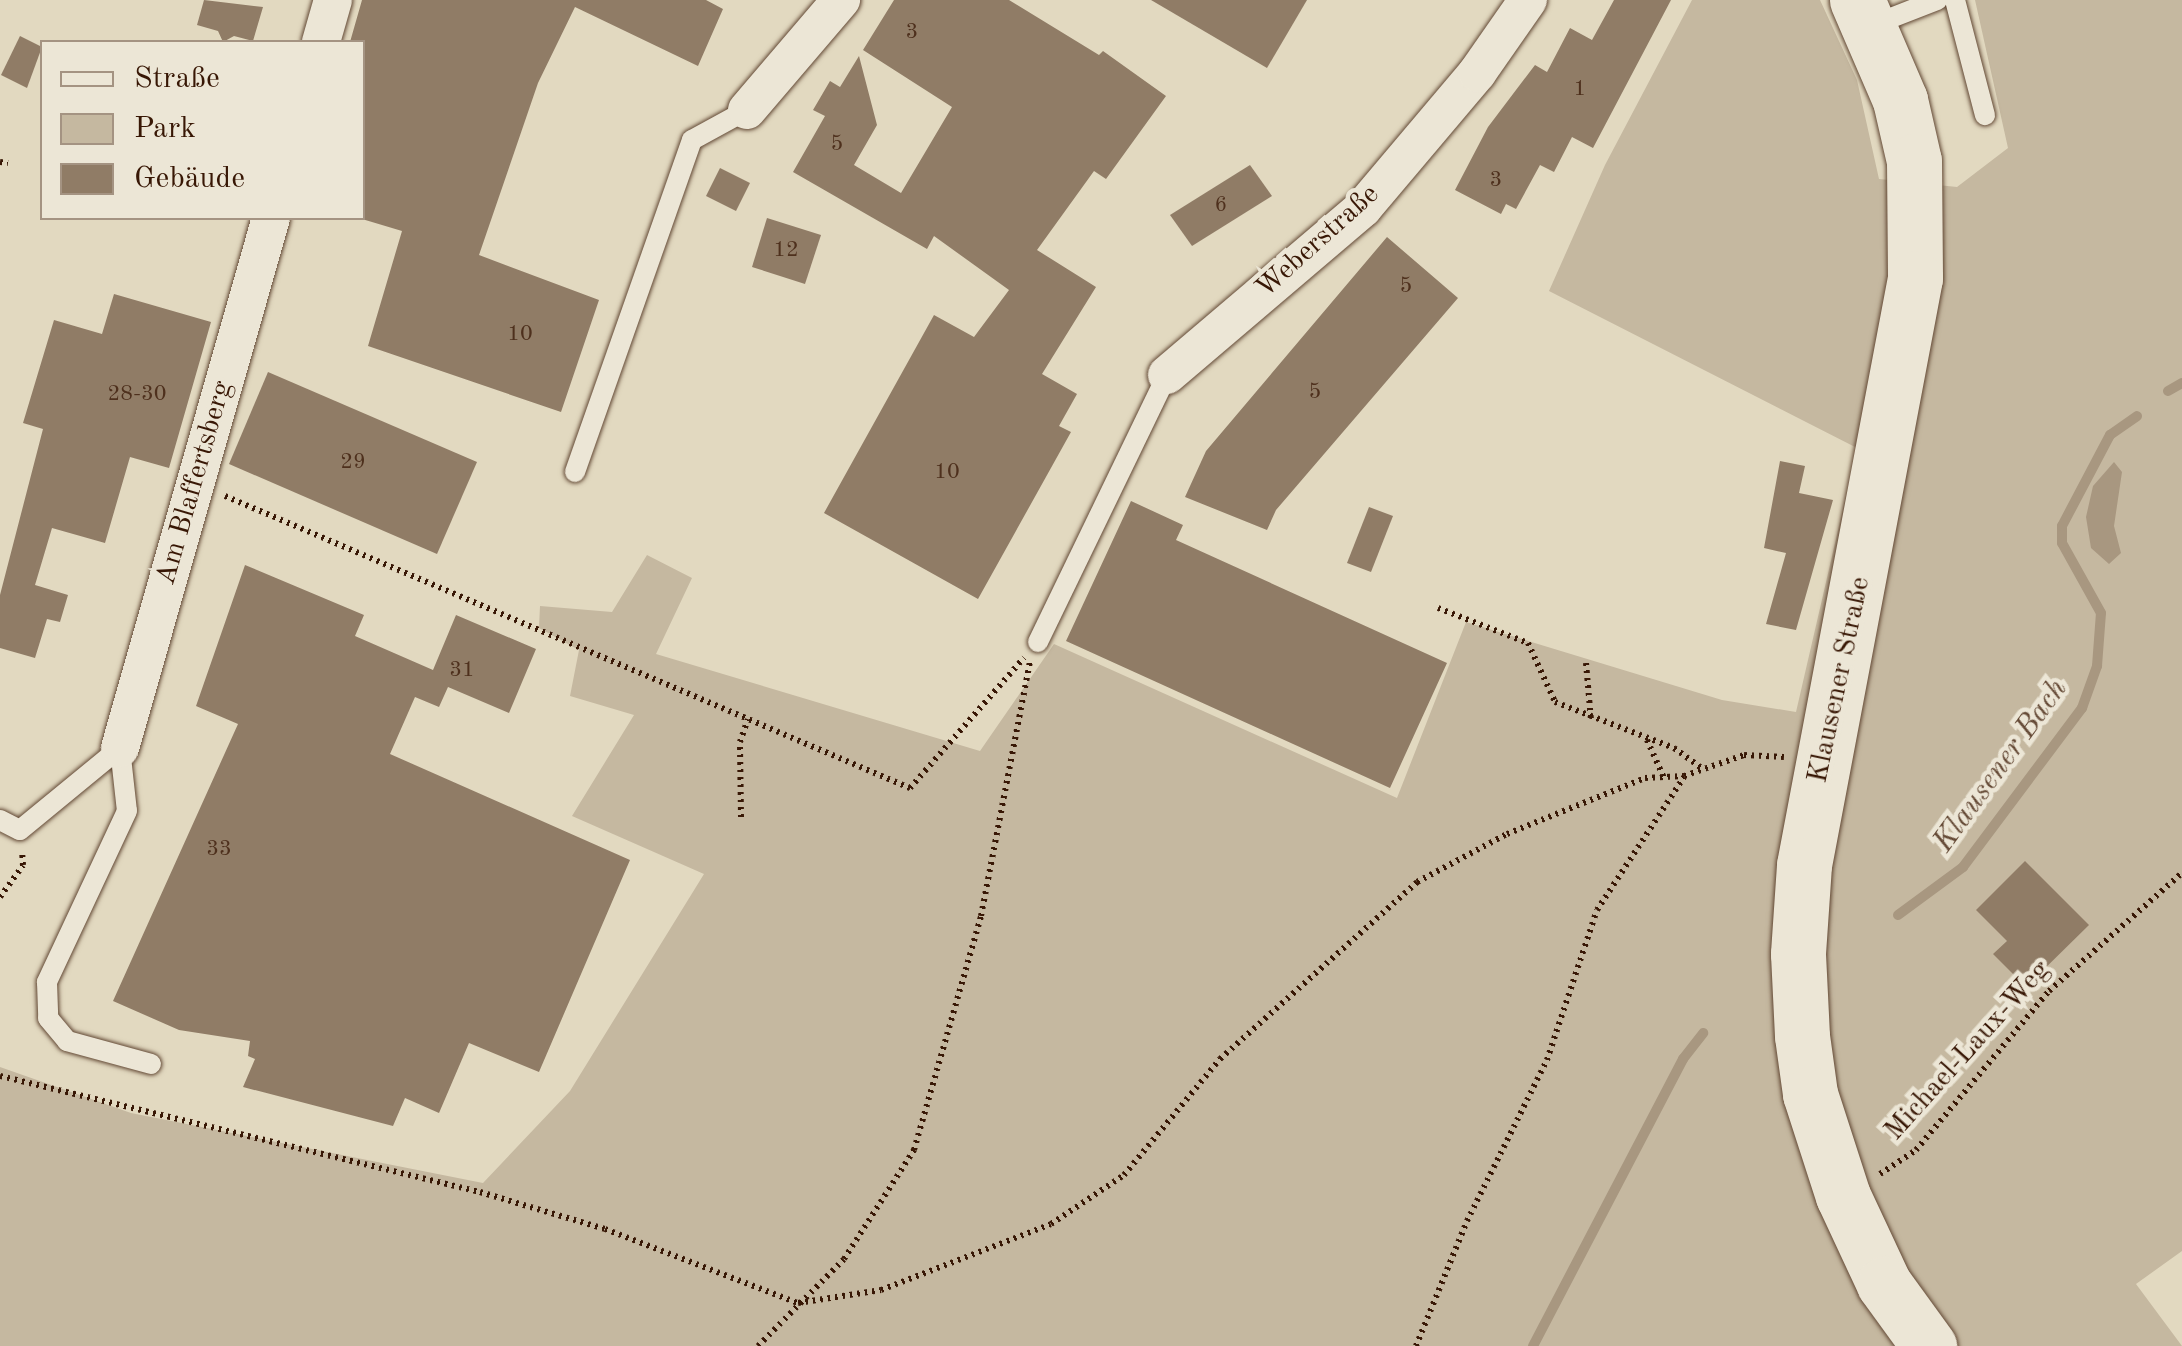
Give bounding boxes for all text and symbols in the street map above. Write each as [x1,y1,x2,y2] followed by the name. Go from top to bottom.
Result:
[906,20,918,46] house number: 3
[40,40,365,220] legend
[134,64,220,94] text: Straße
[1574,77,1586,103] house number: 1
[134,114,196,144] text: Park
[831,132,843,158] house number: 5
[134,164,245,194] text: Gebäude
[1490,168,1502,194] house number: 3
[1250,178,1386,306] street label: Weberstraße
[1215,193,1227,219] house number: 6
[773,238,799,264] house number: 12
[1400,274,1412,300] house number: 5
[507,322,533,348] house number: 10
[150,377,240,589] street label: Am Blaffertsberg
[1309,380,1321,406] house number: 5
[107,382,167,408] house number: 28-30
[340,450,366,476] house number: 29
[934,460,960,486] house number: 10
[1802,574,1878,786] street label: Klausener Straße
[449,658,475,684] house number: 31
[1926,672,2076,860] water label: Klausener Bach
[206,837,232,863] house number: 33
[1878,954,2058,1148] street label: Michael-Laux-Weg

